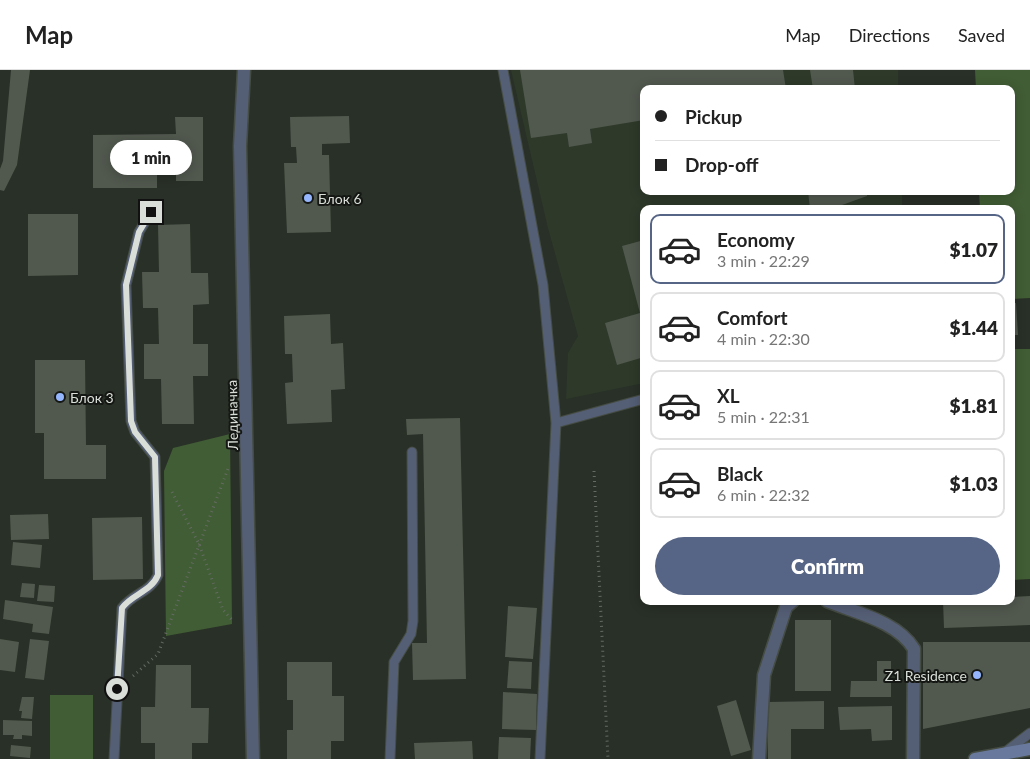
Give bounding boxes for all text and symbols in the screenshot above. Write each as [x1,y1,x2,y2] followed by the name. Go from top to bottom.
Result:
[25,20,73,49] text: Map
[785,24,821,46] text: Map
[849,24,930,46] text: Directions
[958,24,1005,46] text: Saved
[685,105,742,128] text: Pickup
[110,140,192,174] callout: 1 min
[131,148,171,167] text: 1 min
[685,153,759,176] text: Drop-off
[318,190,362,207] place label: Блок 6
[302,192,314,204] marker: Блок 6
[140,201,162,223] route end
[657,227,702,272] icon: car
[717,228,795,251] text: Economy
[949,238,998,261] text: $1.07
[717,251,810,270] text: 3 min · 22:29
[657,305,702,350] icon: car
[717,306,788,329] text: Comfort
[949,316,998,339] text: $1.44
[717,329,810,348] text: 4 min · 22:30
[223,380,241,451] street label: Лединачка
[657,383,702,428] icon: car
[717,384,740,407] text: XL
[70,389,114,406] place label: Блок 3
[54,391,66,403] marker: Блок 3
[949,394,998,417] text: $1.81
[717,407,810,426] text: 5 min · 22:31
[657,461,702,506] icon: car
[717,462,763,485] text: Black
[949,472,998,495] text: $1.03
[717,485,810,504] text: 6 min · 22:32
[655,537,1000,595] button: Confirm
[885,667,967,684] place label: Z1 Residence
[971,669,983,681] marker: Z1 Residence
[106,678,128,700] route start

